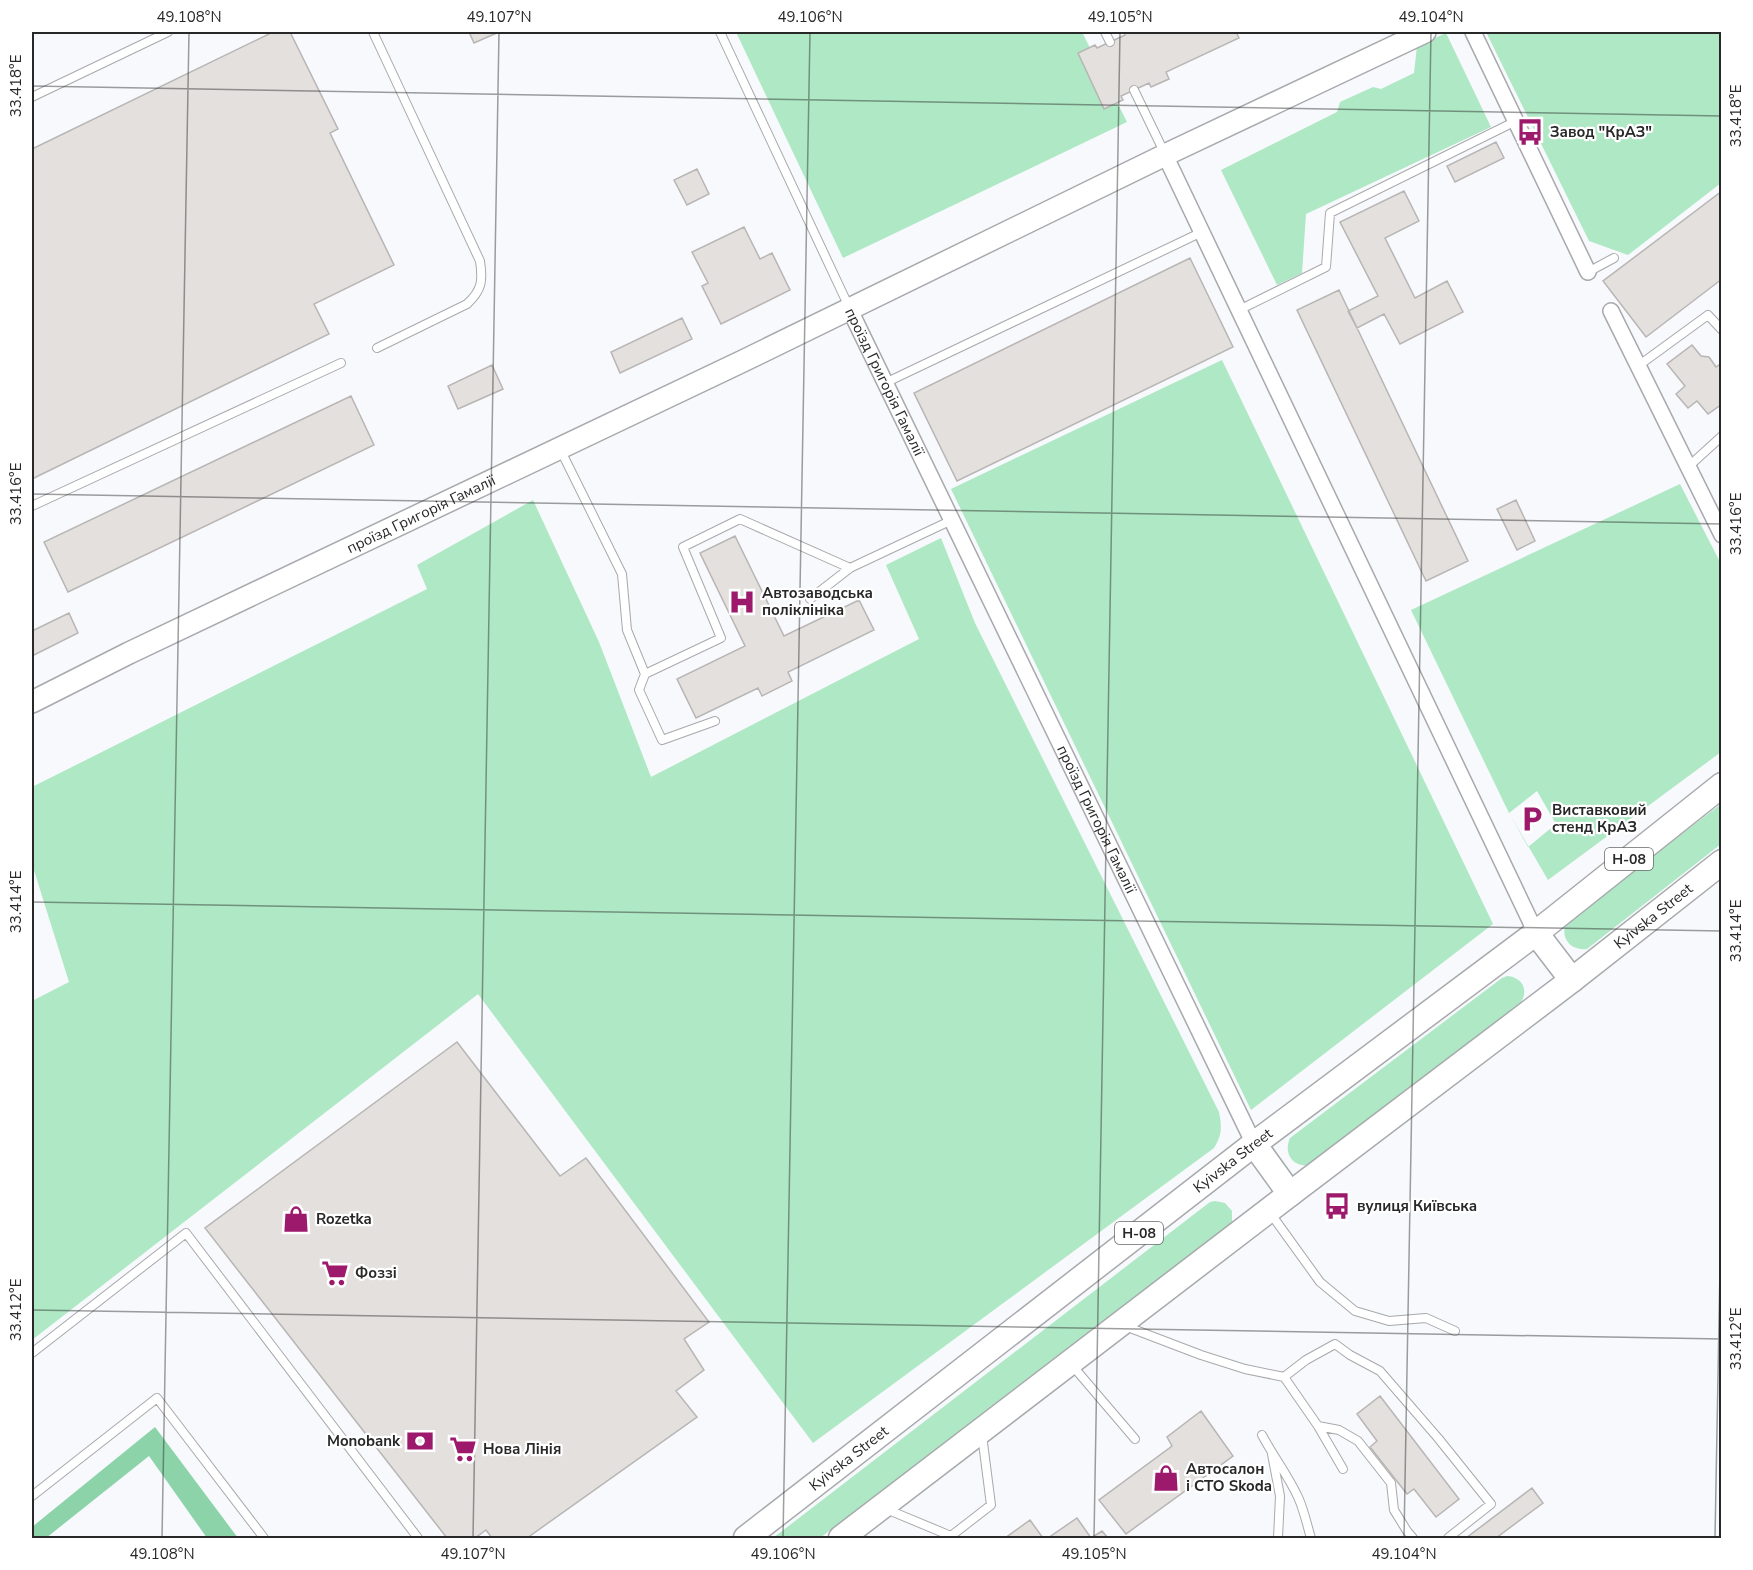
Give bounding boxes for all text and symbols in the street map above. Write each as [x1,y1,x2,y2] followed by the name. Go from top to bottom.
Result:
[156,7,222,27] text: 49.108°N
[466,7,532,27] text: 49.107°N
[777,7,843,27] text: 49.106°N
[1087,7,1153,27] text: 49.105°N
[1398,7,1464,27] text: 49.104°N
[6,55,26,117] text: 33.418°E
[1726,85,1746,147] text: 33.418°E
[1515,117,1545,147] bus stop icon: Завод "КрАЗ"
[1550,122,1652,142] place label: Завод "КрАЗ"
[840,304,929,460] street label: проїзд Григорія Гамалії
[6,463,26,525] text: 33.416°E
[343,470,499,558] street label: проїзд Григорія Гамалії
[1726,493,1746,555] text: 33.416°E
[762,583,873,620] place label: Автозаводська поліклініка
[727,587,757,617] hospital icon: Автозаводська поліклініка
[1052,742,1141,897] street label: проїзд Григорія Гамалії
[1552,800,1647,837] place label: Виставковий стенд КрАЗ
[1517,804,1547,834] parking icon: Виставковий стенд КрАЗ
[1605,848,1653,870] road number: Н-08
[6,871,26,933] text: 33.414°E
[1610,878,1697,953] street label: Kyivska Street
[1726,900,1746,962] text: 33.414°E
[1189,1123,1277,1198] street label: Kyivska Street
[1322,1191,1352,1221] bus stop icon: вулиця Київська
[1357,1196,1477,1216] place label: вулиця Київська
[281,1204,311,1234] shop icon: Rozetka
[316,1209,372,1229] place label: Rozetka
[1115,1222,1163,1244] road number: Н-08
[320,1258,350,1288] supermarket icon: Фоззі
[355,1263,397,1283] place label: Фоззі
[6,1279,26,1341] text: 33.412°E
[1726,1308,1746,1370] text: 33.412°E
[805,1421,893,1495] street label: Kyivska Street
[405,1426,435,1456] bank icon: Monobank
[327,1431,401,1451] place label: Monobank
[448,1434,478,1464] supermarket icon: Нова Лінія
[483,1439,561,1459] place label: Нова Лінія
[1186,1459,1272,1496] place label: Автосалон і СТО Skoda
[1151,1463,1181,1493] shop icon: Автосалон і СТО Skoda
[129,1544,195,1564] text: 49.108°N
[440,1544,506,1564] text: 49.107°N
[750,1544,816,1564] text: 49.106°N
[1061,1544,1127,1564] text: 49.105°N
[1371,1544,1437,1564] text: 49.104°N

